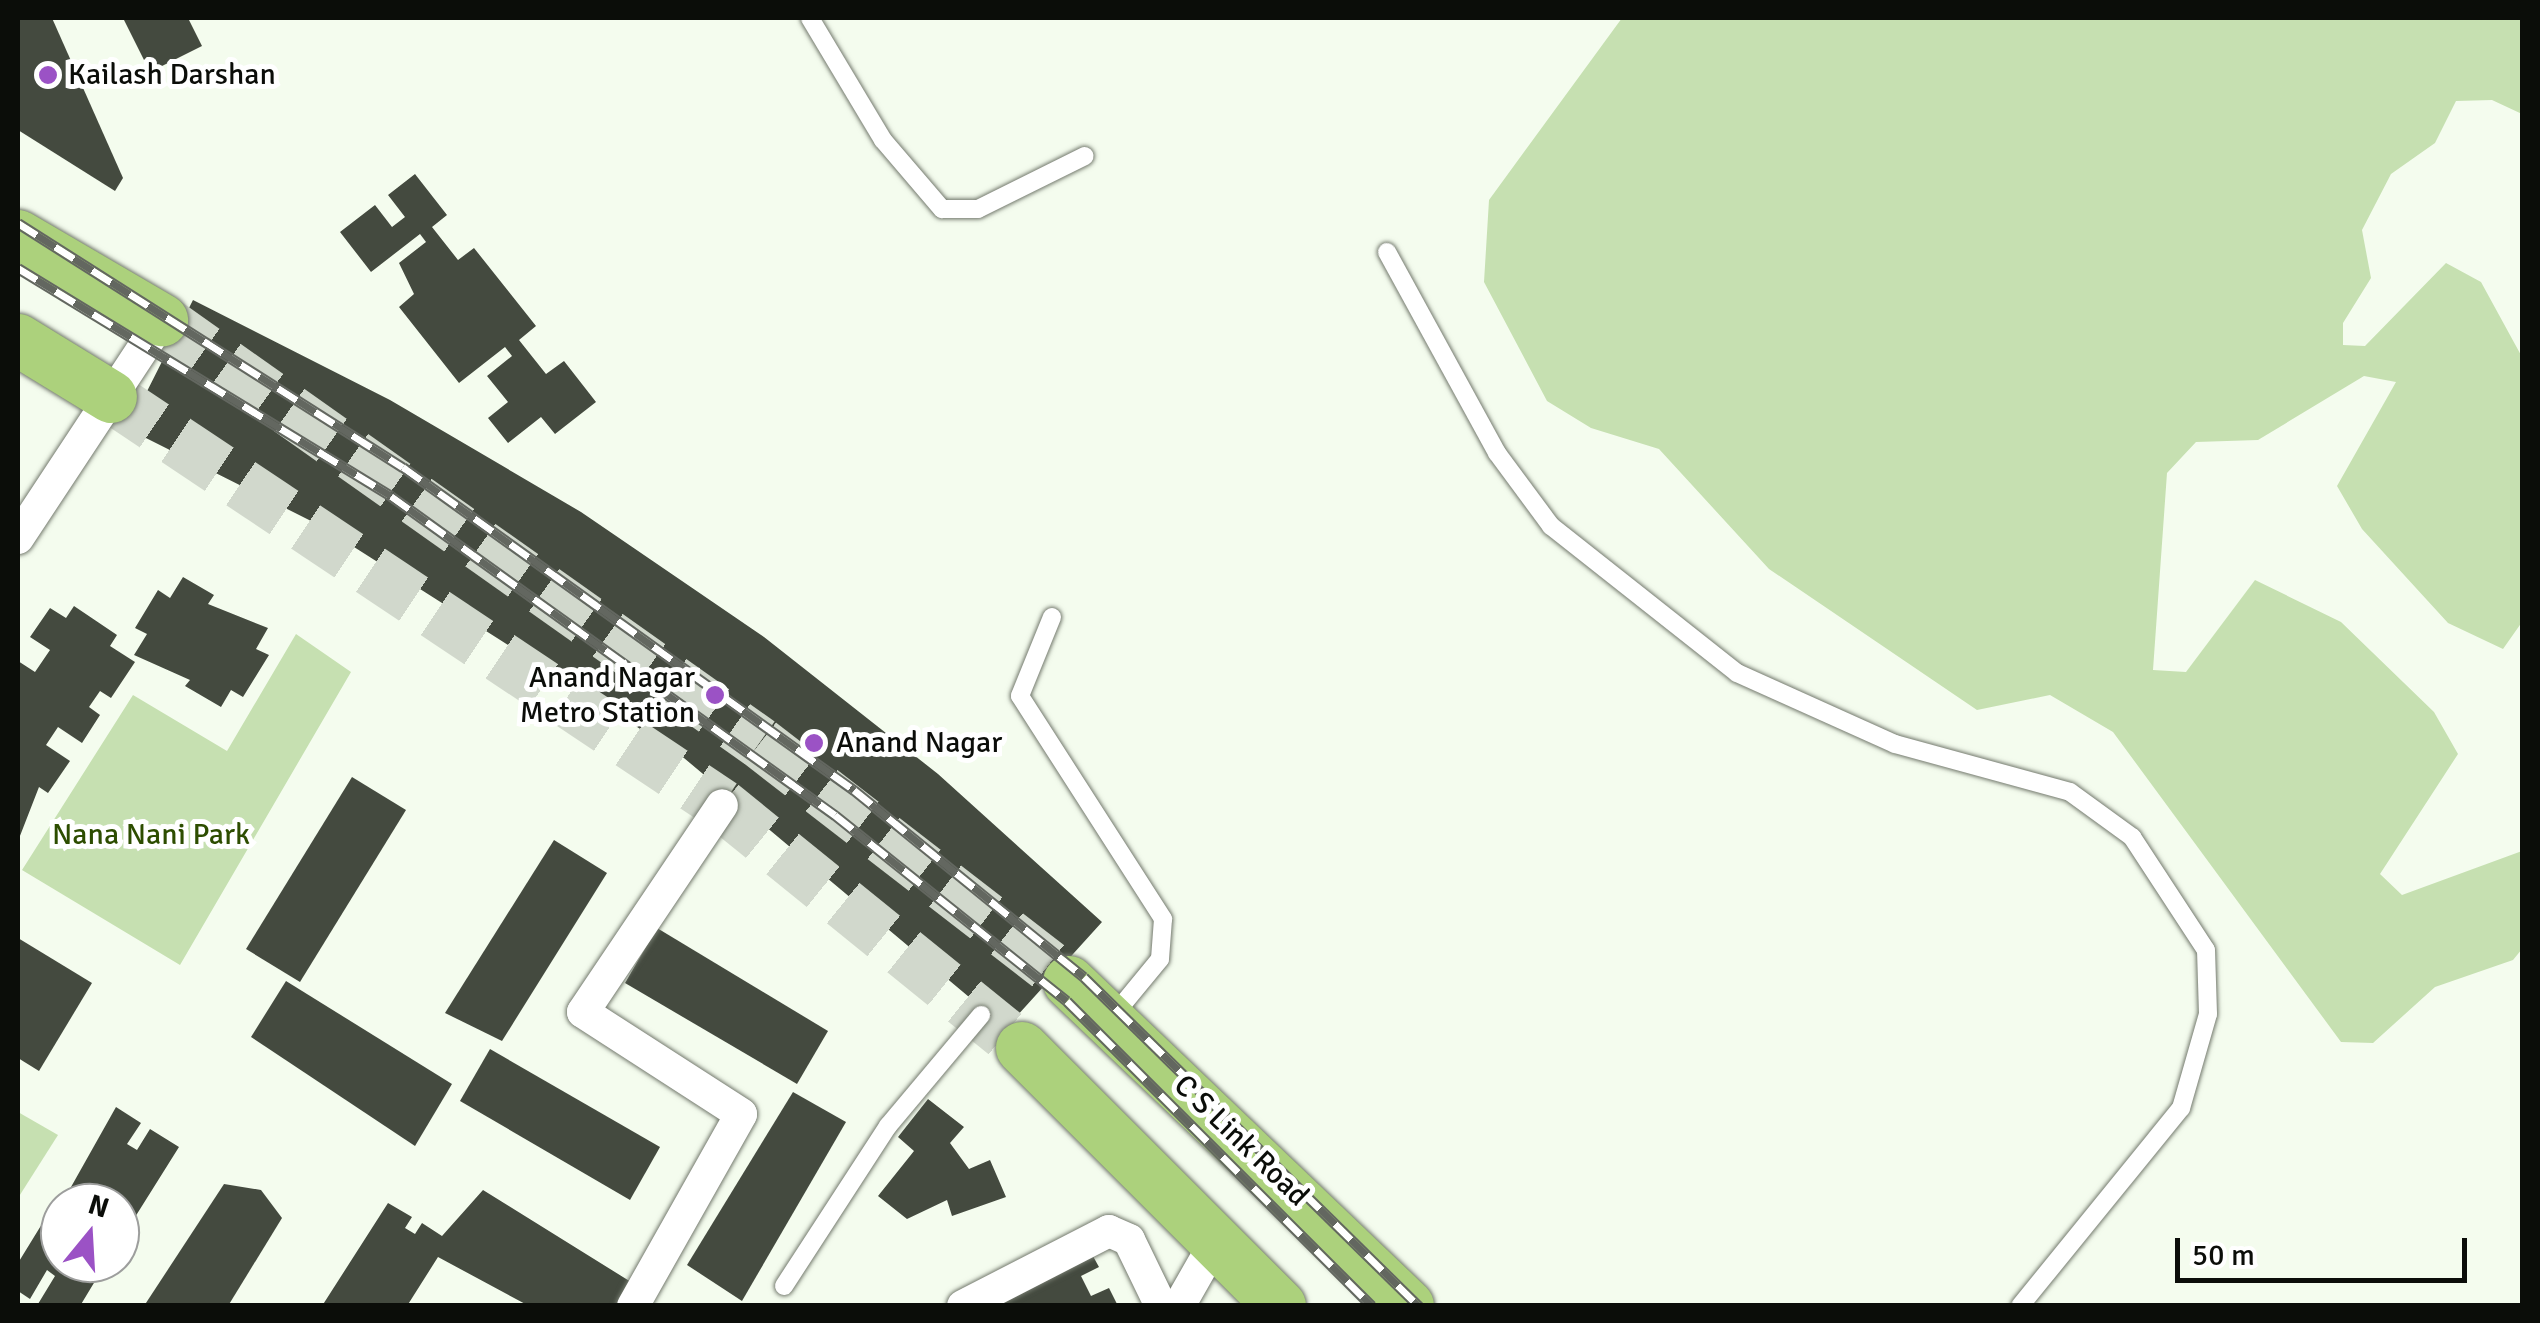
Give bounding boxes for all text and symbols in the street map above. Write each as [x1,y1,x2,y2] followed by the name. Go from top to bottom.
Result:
[68,57,276,93] place label: Kailash Darshan
[37,64,59,86] marker: Kailash Darshan
[520,660,695,730] place label: Anand Nagar Metro Station
[704,684,726,706] marker: Anand Nagar Metro Station
[836,725,1002,761] place label: Anand Nagar
[801,730,827,756] marker: Anand Nagar
[52,817,250,853] park label: Nana Nani Park
[1166,1068,1316,1214] street label: C S Link Road
[40,1183,140,1283] north arrow
[84,1187,113,1226] text: N
[2180,1218,2472,1280] scale bar
[2192,1237,2255,1274] text: 50 m

